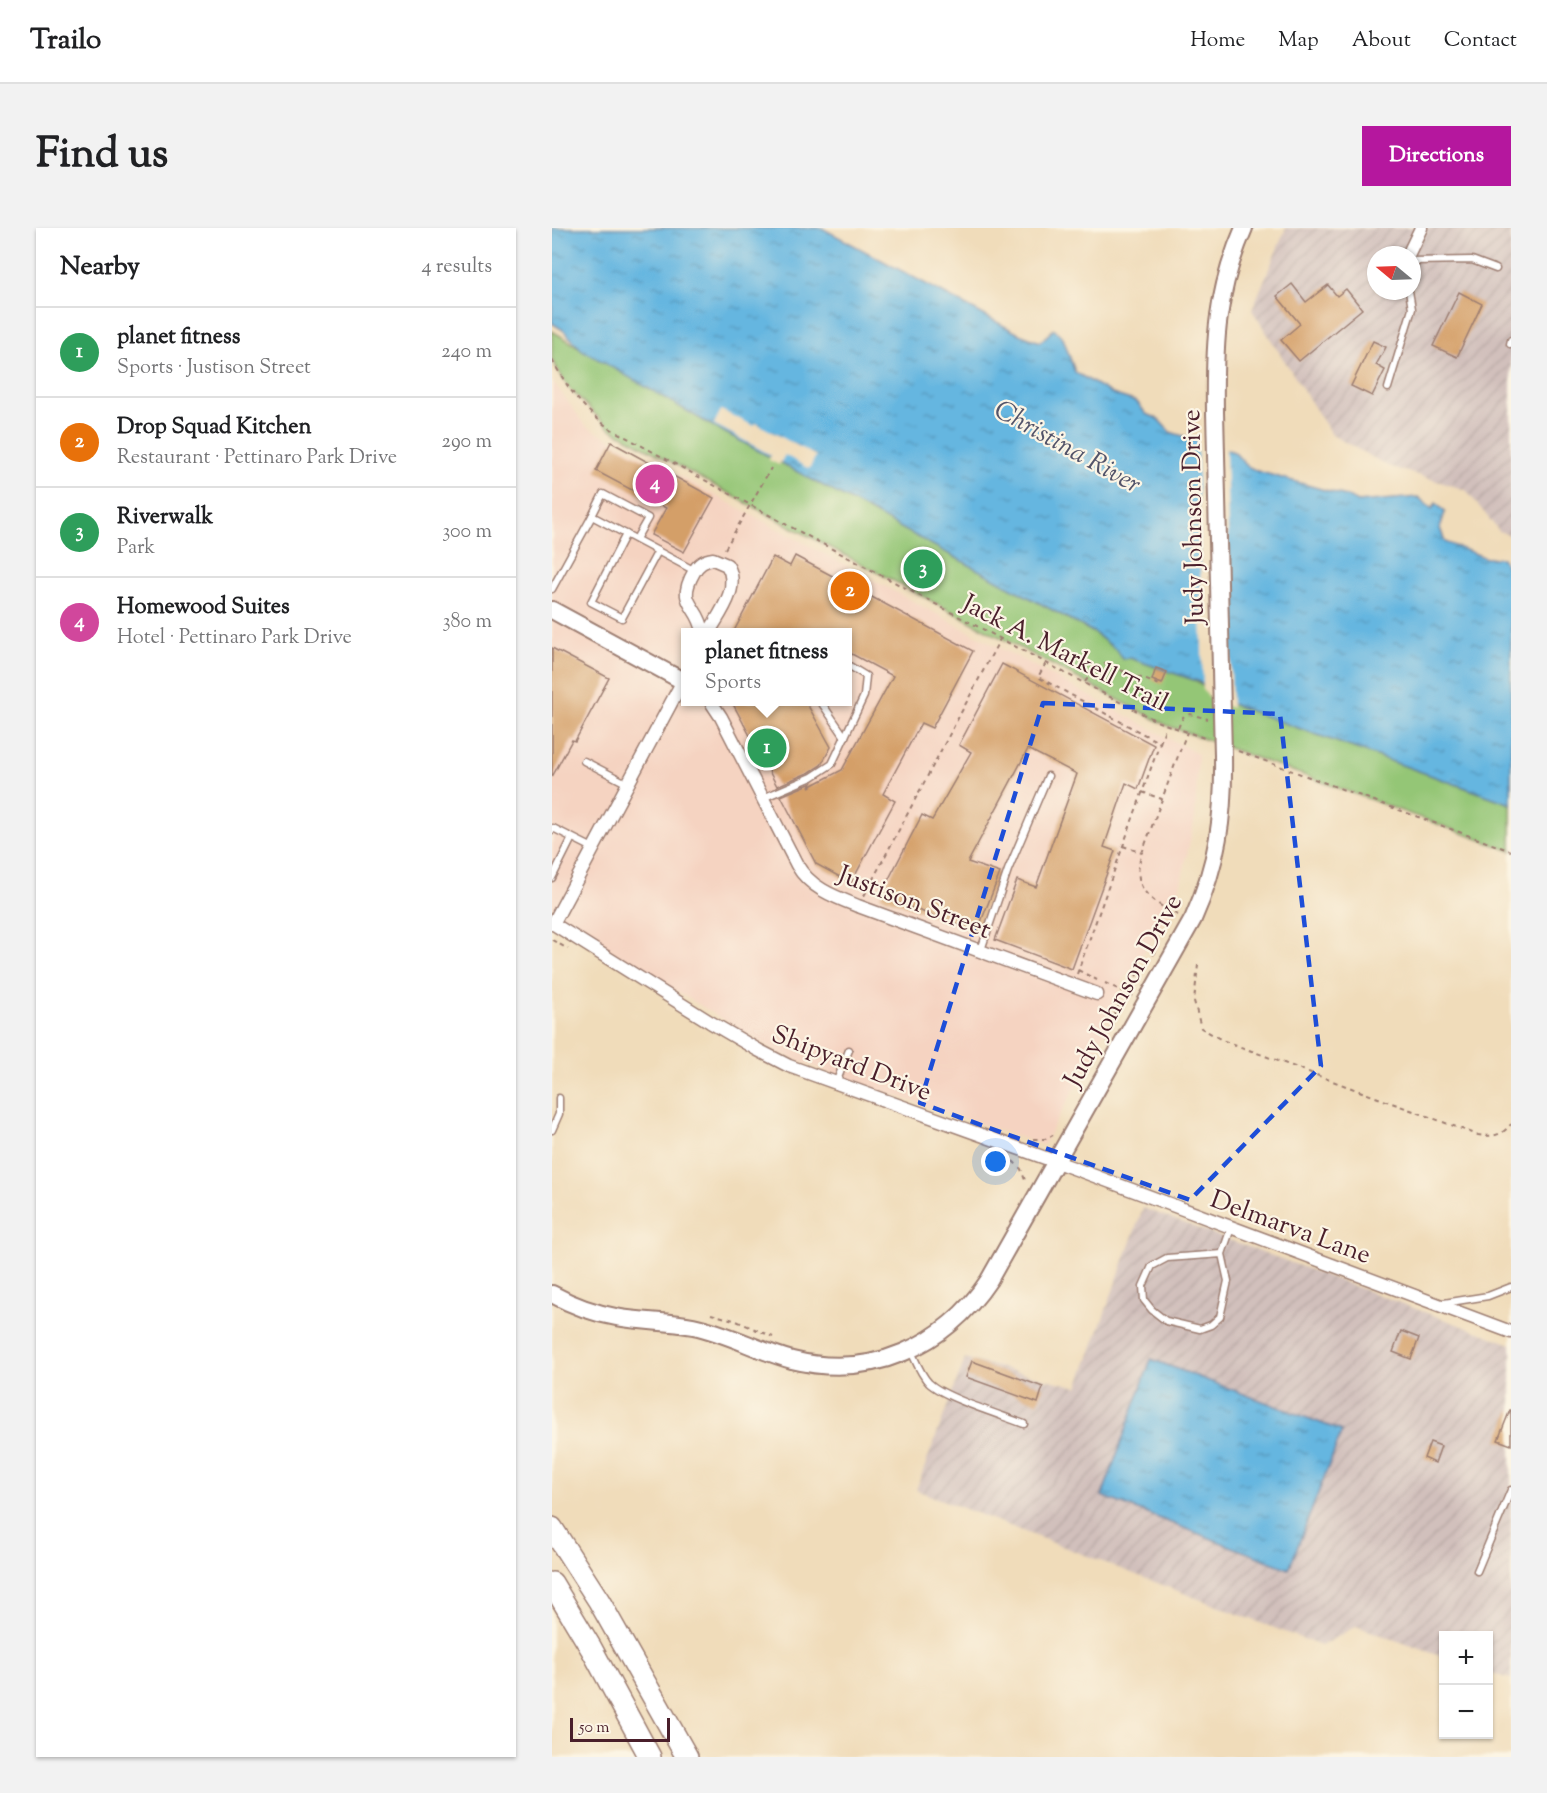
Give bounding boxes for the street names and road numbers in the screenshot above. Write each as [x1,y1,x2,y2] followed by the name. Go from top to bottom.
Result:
[1174,409,1215,627] street label: Judy Johnson Drive
[954,585,1174,722] street label: Jack A. Markell Trail
[830,856,996,950] street label: Justison Street
[1055,888,1193,1096] street label: Judy Johnson Drive
[766,1017,937,1112] street label: Shipyard Drive
[1205,1182,1376,1275] street label: Delmarva Lane

